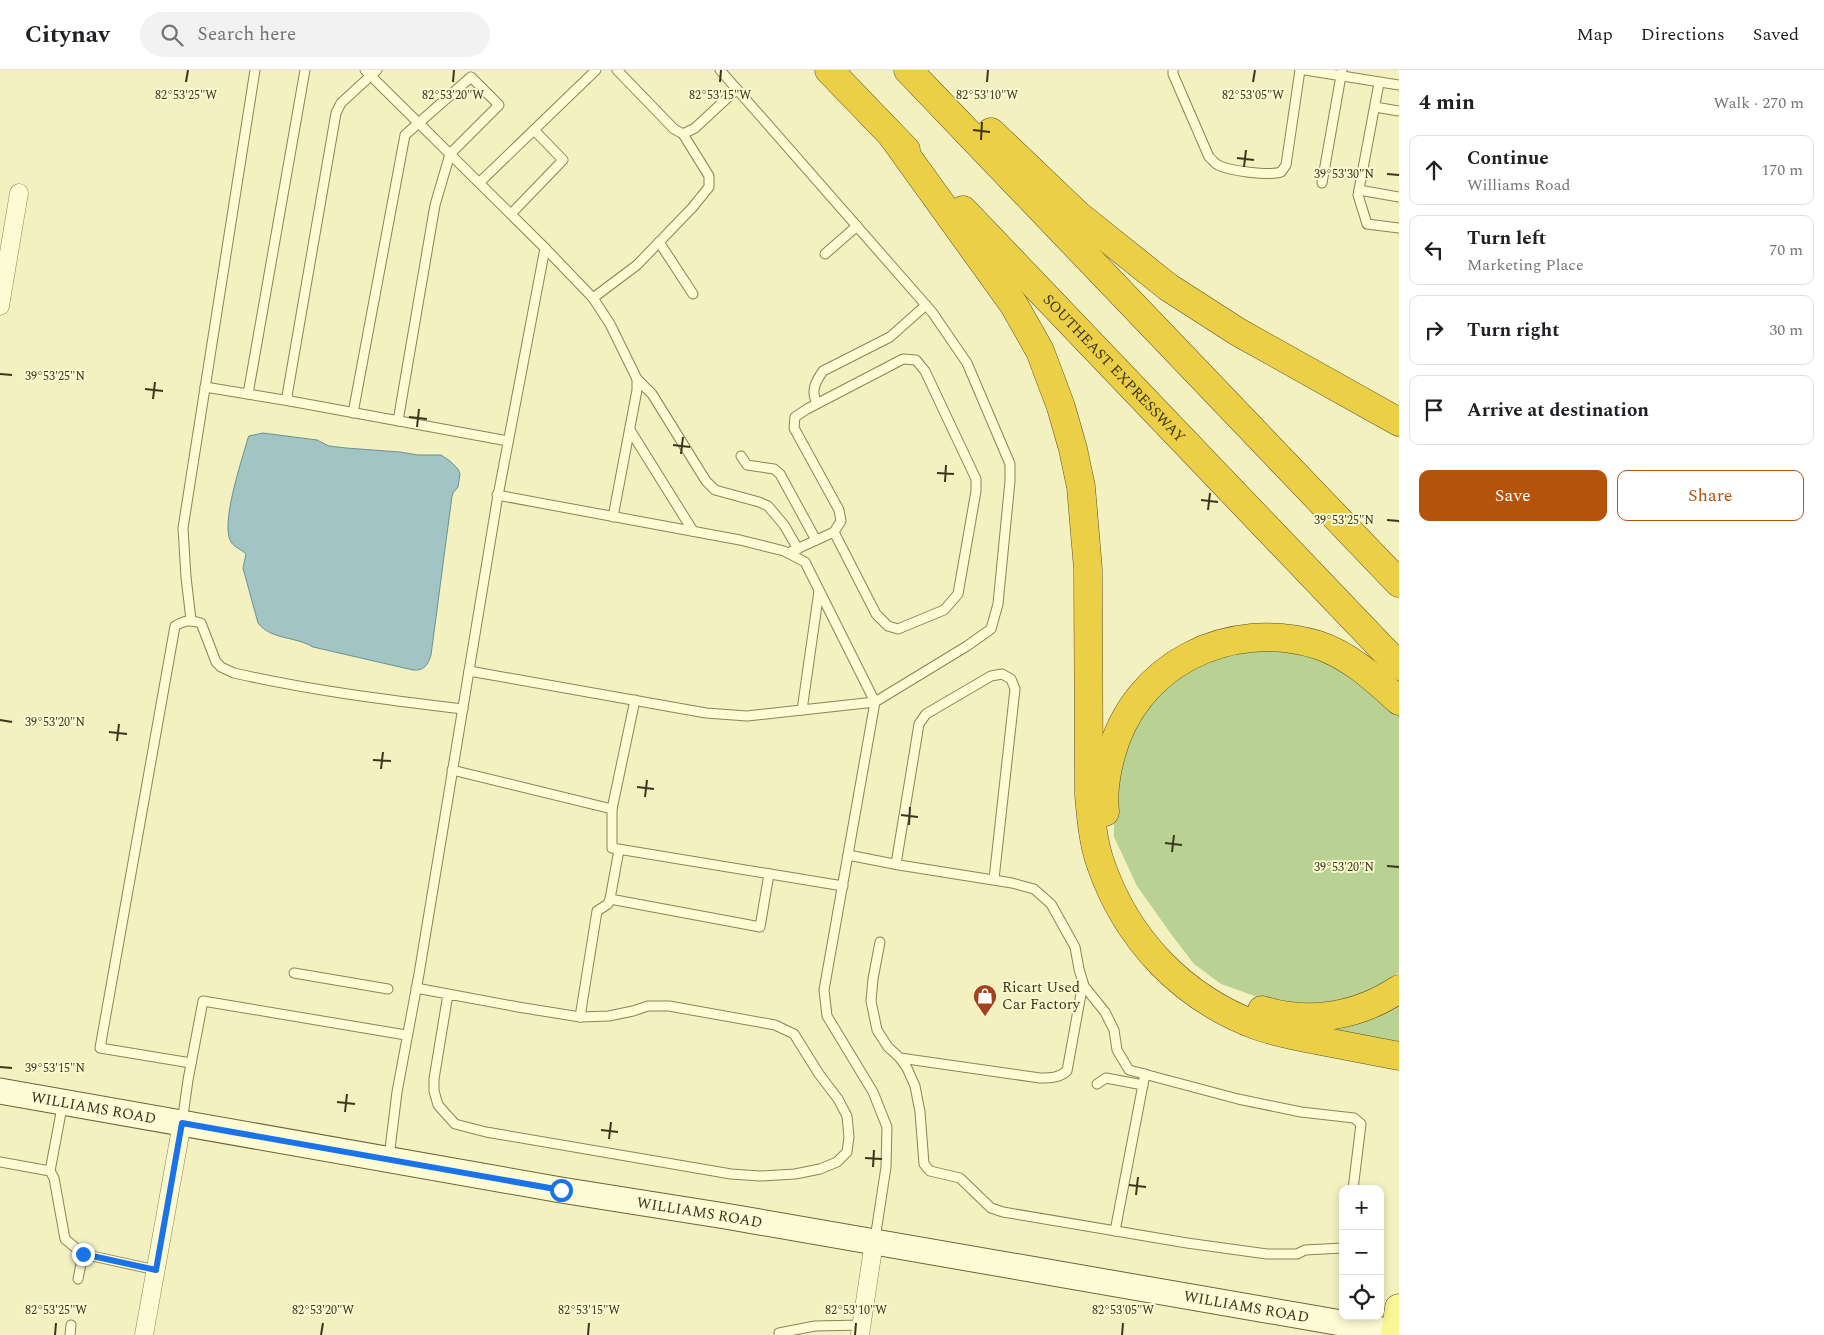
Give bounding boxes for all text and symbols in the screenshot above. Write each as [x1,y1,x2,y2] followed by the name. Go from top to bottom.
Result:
[140,12,490,57] search box
[25,17,110,53] text: Citynav
[198,20,296,49] text: Search here
[158,21,186,49] icon: search
[1577,21,1613,48] text: Map
[1641,21,1725,48] text: Directions
[1753,21,1799,48] text: Saved
[155,86,217,105] text: 82°53'25"W
[422,86,484,105] text: 82°53'20"W
[689,86,751,105] text: 82°53'15"W
[956,86,1018,105] text: 82°53'10"W
[1222,86,1284,105] text: 82°53'05"W
[1419,87,1475,119] text: 4 min
[1713,91,1804,115] text: Walk · 270 m
[1467,144,1549,173] text: Continue
[1420,156,1448,184] icon: ahead
[1761,158,1803,182] text: 170 m
[1314,165,1374,184] text: 39°53'30"N
[1467,173,1571,197] text: Williams Road
[1467,224,1546,253] text: Turn left
[1420,236,1448,264] icon: left
[1769,238,1803,262] text: 70 m
[1467,253,1584,277] text: Marketing Place
[1037,289,1191,448] street label: SOUTHEAST EXPRESSWAY
[1420,316,1448,344] icon: right
[1467,316,1560,345] text: Turn right
[1769,318,1803,342] text: 30 m
[25,367,85,386] text: 39°53'25"N
[1420,396,1448,424] icon: arrive
[1467,396,1649,425] text: Arrive at destination
[1419,470,1607,521] button: Save
[1617,470,1804,521] button: Share
[1314,511,1374,530] text: 39°53'25"N
[25,713,85,732] text: 39°53'20"N
[1314,858,1374,877] text: 39°53'20"N
[1002,976,1081,1016] place label: Ricart Used Car Factory
[972,983,998,1017] shop icon: Ricart Used Car Factory
[25,1059,85,1078] text: 39°53'15"N
[29,1086,158,1130] street label: WILLIAMS ROAD
[550,1179,573,1202] route start
[1339,1185,1384,1320] map controls
[1339,1185,1384,1230] button: +
[635,1191,764,1234] street label: WILLIAMS ROAD
[1339,1230,1384,1275] button: −
[72,1243,95,1266] route end
[1339,1275,1384,1320] button: locate
[1182,1285,1311,1329] street label: WILLIAMS ROAD
[25,1301,87,1320] text: 82°53'25"W
[292,1301,354,1320] text: 82°53'20"W
[558,1301,620,1320] text: 82°53'15"W
[825,1301,887,1320] text: 82°53'10"W
[1092,1301,1154,1320] text: 82°53'05"W

